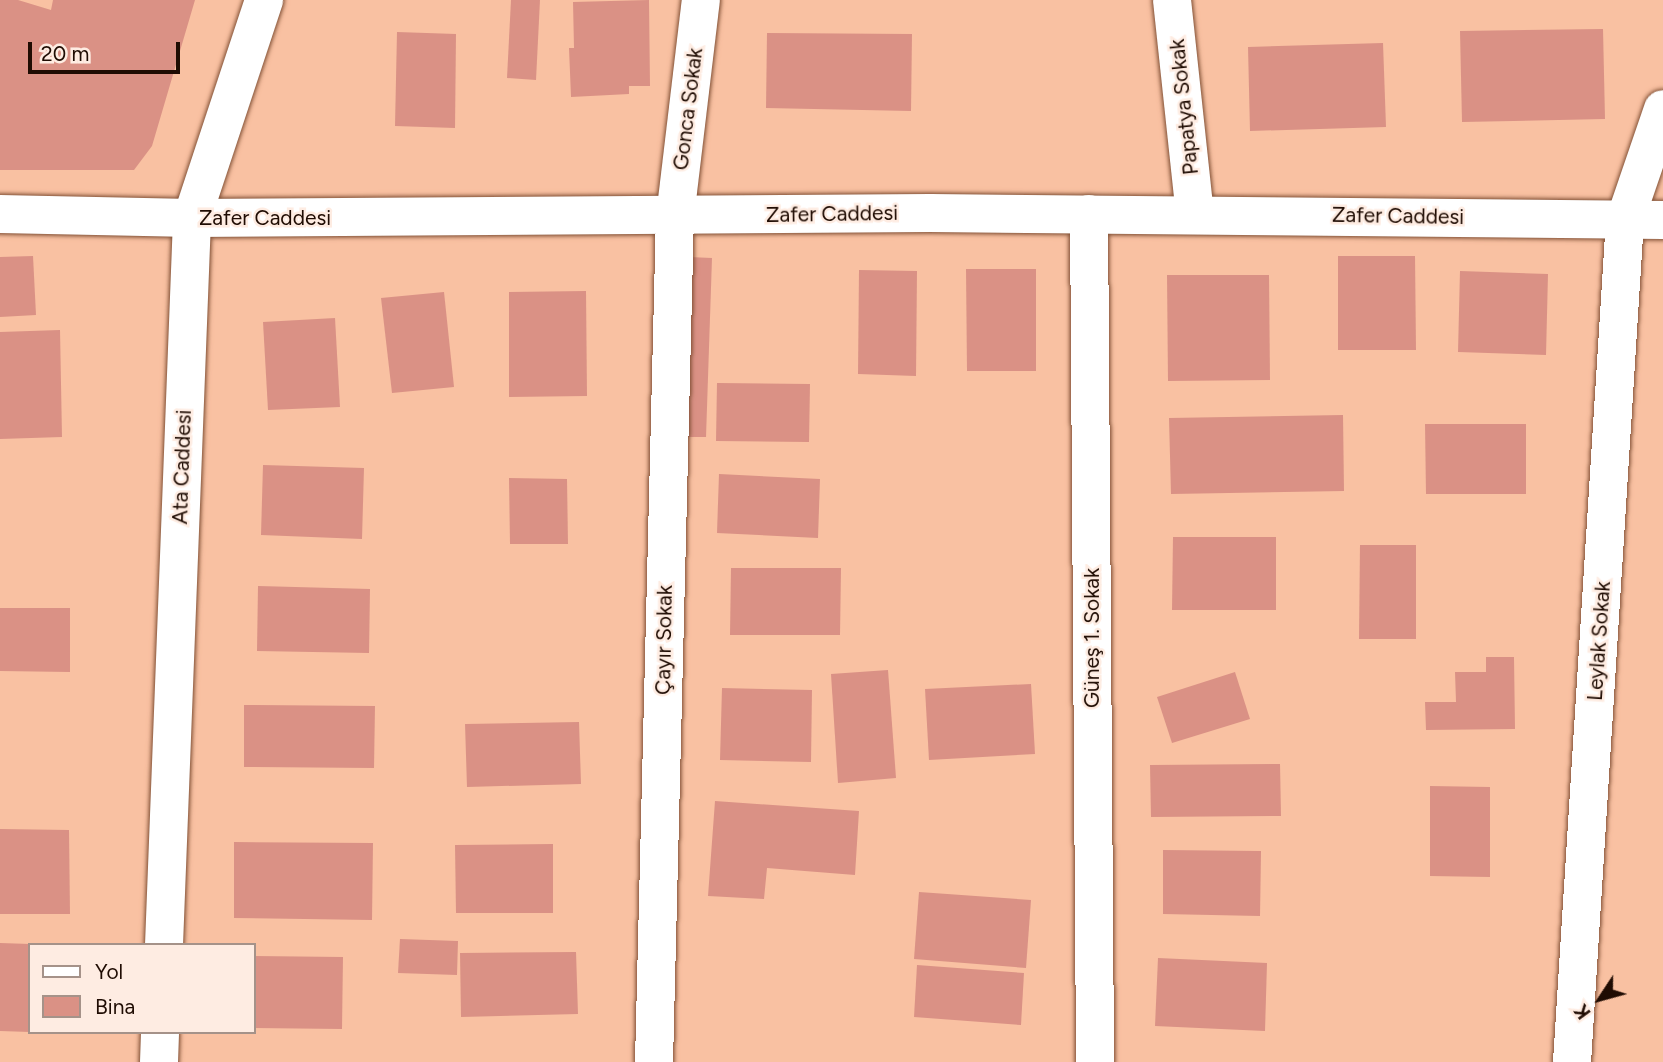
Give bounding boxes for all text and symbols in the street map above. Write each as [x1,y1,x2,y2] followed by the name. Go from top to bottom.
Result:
[32,28,184,72] scale bar
[1164,38,1204,176] street label: Papatya Sokak
[41,41,89,66] text: 20 m
[668,46,708,172] street label: Gonca Sokak
[766,200,898,228] street label: Zafer Caddesi
[1332,202,1464,230] street label: Zafer Caddesi
[199,205,331,231] street label: Zafer Caddesi
[167,409,197,525] street label: Ata Caddesi
[1079,568,1105,708] street label: Güneş 1. Sokak
[1582,580,1616,702] street label: Leylak Sokak
[650,585,678,695] street label: Çayır Sokak
[28,943,256,1034] legend
[95,959,123,984] text: Yol
[1565,964,1635,1034] north arrow
[95,994,135,1019] text: Bina
[1570,1000,1596,1024] text: K

